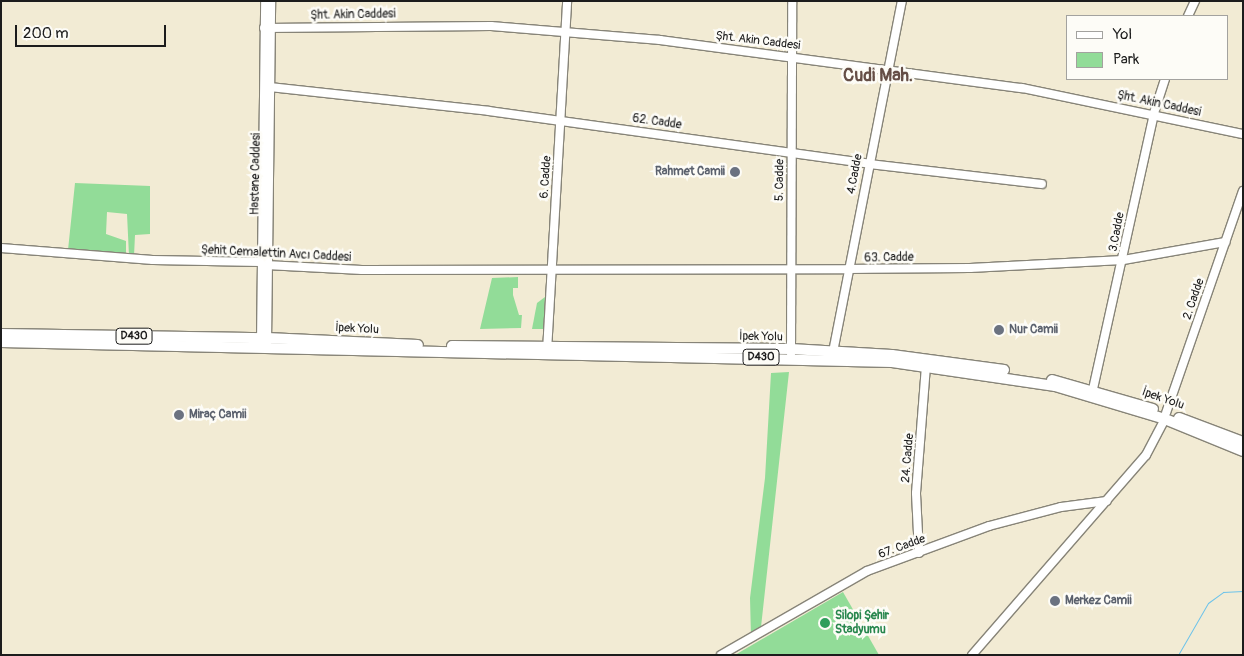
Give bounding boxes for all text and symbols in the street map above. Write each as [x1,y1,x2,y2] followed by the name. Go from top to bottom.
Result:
[310,7,396,23] street label: Şht. Akin Caddesi
[18,15,169,47] scale bar
[1066,15,1229,80] legend
[23,24,68,43] text: 200 m
[1113,25,1132,44] text: Yol
[715,29,801,53] street label: Şht. Akin Caddesi
[1113,50,1139,69] text: Park
[843,65,913,87] district label: Cudi Mah.
[1116,88,1202,120] street label: Şht. Akin Caddesi
[631,111,683,133] street label: 62. Cadde
[248,133,264,215] street label: Hastane Caddesi
[844,153,866,195] street label: 4.Cadde
[537,155,555,199] street label: 6. Cadde
[772,159,788,201] street label: 5. Cadde
[655,165,725,179] place label: Rahmet Camii
[729,166,741,178] marker: Rahmet Camii
[1106,211,1128,253] street label: 3.Cadde
[201,243,351,265] street label: Şehit Cemalettin Avcı Caddesi
[864,250,914,266] street label: 63. Cadde
[1180,276,1208,322] street label: 2. Cadde
[335,321,379,337] street label: İpek Yolu
[1009,323,1058,337] place label: Nur Camii
[993,324,1005,336] marker: Nur Camii
[115,328,153,344] road number: D430
[739,329,783,345] street label: İpek Yolu
[742,348,780,366] road number: D430
[1140,385,1186,413] street label: İpek Yolu
[189,408,246,422] place label: Miraç Camii
[173,409,185,421] marker: Miraç Camii
[899,433,917,483] street label: 24. Cadde
[876,532,928,562] street label: 67. Cadde
[1065,594,1132,608] place label: Merkez Camii
[1049,595,1061,607] marker: Merkez Camii
[835,609,889,637] place label: Silopi Şehir Stadyumu
[819,617,831,629] marker: Silopi Şehir Stadyumu

